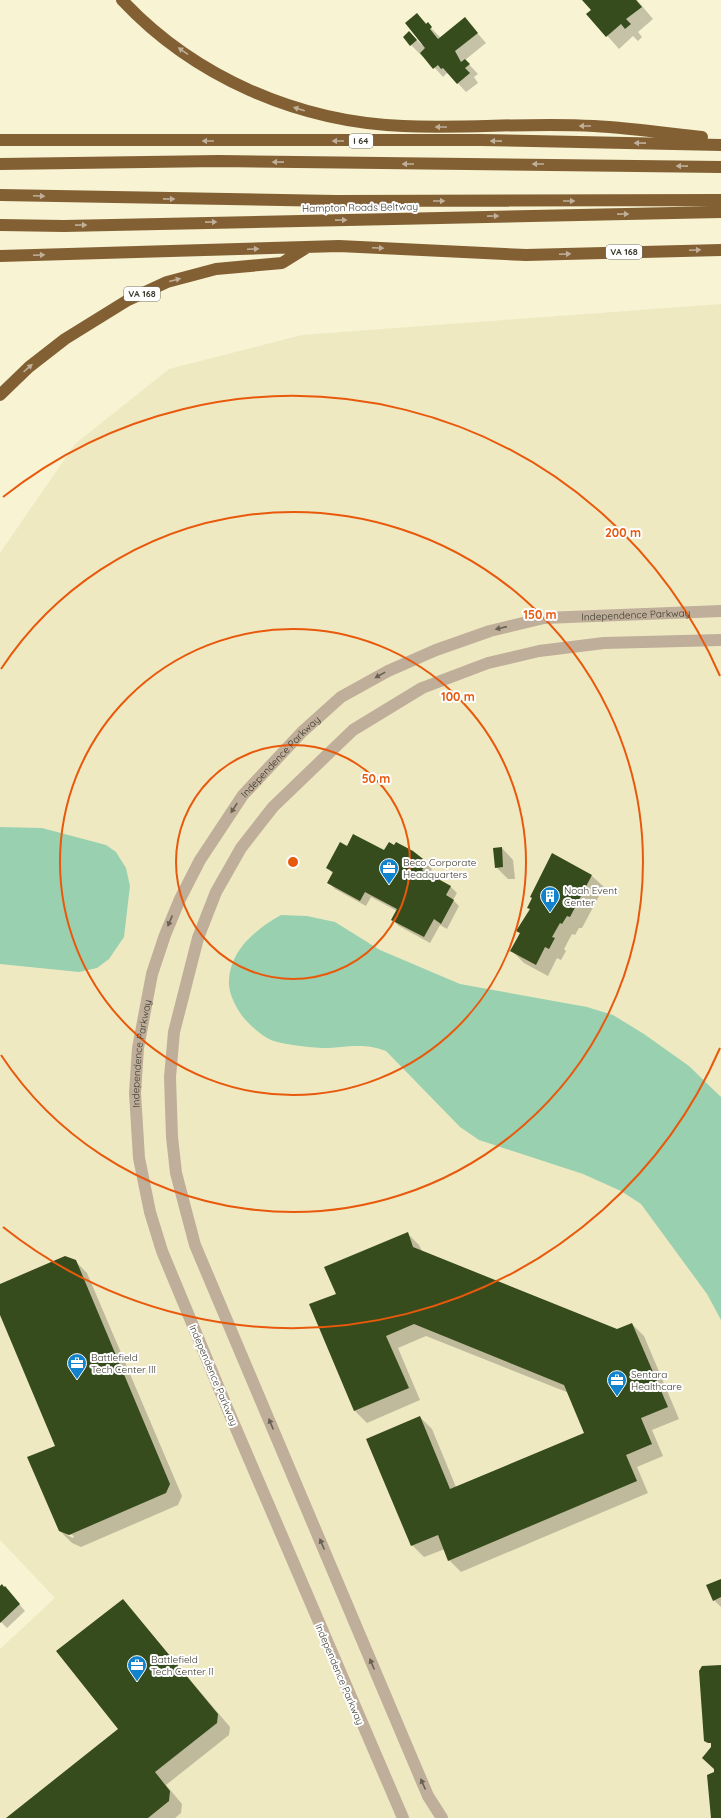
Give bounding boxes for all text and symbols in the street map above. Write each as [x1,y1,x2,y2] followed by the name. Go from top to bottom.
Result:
[177,47,188,55] one-way arrow
[292,106,304,112] one-way arrow
[578,123,591,129] one-way arrow
[434,124,447,130] one-way arrow
[349,134,373,148] road number: I 64
[201,138,214,144] one-way arrow
[331,138,344,144] one-way arrow
[489,138,502,144] one-way arrow
[633,140,646,146] one-way arrow
[271,159,284,165] one-way arrow
[401,161,414,167] one-way arrow
[531,161,544,167] one-way arrow
[675,163,688,169] one-way arrow
[33,193,46,199] one-way arrow
[163,196,176,202] one-way arrow
[433,198,446,204] one-way arrow
[563,198,576,204] one-way arrow
[302,200,418,215] street label: Hampton Roads Beltway
[617,210,629,217] one-way arrow
[487,213,499,220] one-way arrow
[335,217,348,223] one-way arrow
[205,219,217,226] one-way arrow
[75,222,88,228] one-way arrow
[372,245,384,252] one-way arrow
[606,245,642,259] road number: VA 168
[247,246,260,252] one-way arrow
[689,247,701,254] one-way arrow
[559,251,572,257] one-way arrow
[33,252,45,259] one-way arrow
[169,277,181,283] one-way arrow
[124,287,160,301] road number: VA 168
[23,363,33,373] one-way arrow
[605,525,641,540] text: 200 m
[581,606,691,624] street label: Independence Parkway
[523,607,557,622] text: 150 m
[495,626,508,632] one-way arrow
[374,671,386,678] one-way arrow
[441,689,475,704] text: 100 m
[238,713,323,800] street label: Independence Parkway
[362,771,390,786] text: 50 m
[230,803,238,813] one-way arrow
[286,855,300,869] centre of rings
[403,856,477,881] place label: Beco Corporate Headquarters
[378,857,400,885] office icon: Beco Corporate Headquarters
[564,884,618,909] place label: Noah Event Center
[539,885,561,913] building icon: Noah Event Center
[167,916,173,928] one-way arrow
[129,998,154,1108] street label: Independence Parkway
[186,1322,241,1428] street label: Independence Parkway
[91,1351,156,1376] place label: Battlefield Tech Center III
[66,1352,88,1380] office icon: Battlefield Tech Center III
[631,1368,682,1393] place label: Sentara Healthcare
[606,1369,628,1397] office icon: Sentara Healthcare
[268,1418,274,1430] one-way arrow
[319,1539,325,1550] one-way arrow
[312,1621,367,1727] street label: Independence Parkway
[151,1653,214,1678] place label: Battlefield Tech Center II
[126,1654,148,1682] office icon: Battlefield Tech Center II
[369,1659,375,1670] one-way arrow
[420,1778,426,1789] one-way arrow

